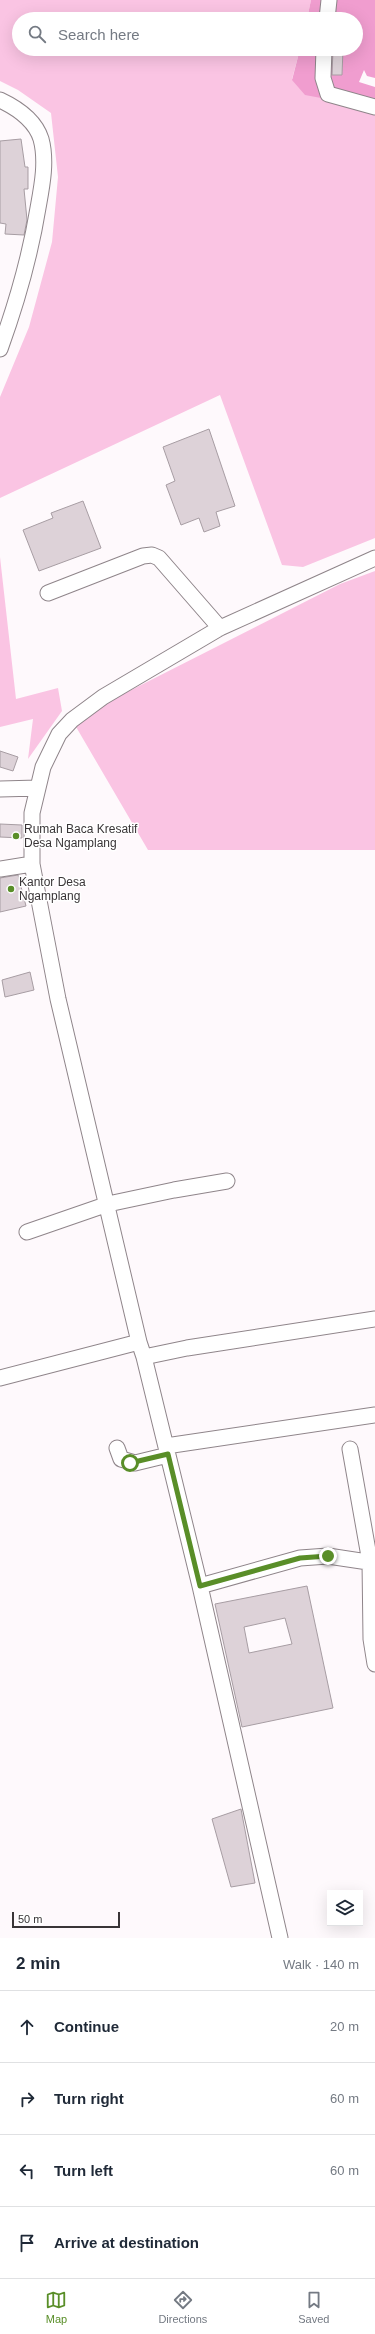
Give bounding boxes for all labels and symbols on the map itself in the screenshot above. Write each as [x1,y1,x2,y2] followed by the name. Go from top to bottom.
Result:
[24,822,138,850] place label: Rumah Baca Kresatif Desa Ngamplang
[11,831,21,841] marker: Rumah Baca Kresatif Desa Ngamplang
[19,875,86,903] place label: Kantor Desa Ngamplang
[6,884,16,894] marker: Kantor Desa Ngamplang
[121,1454,139,1472] route start
[319,1547,337,1565] route end
[12,1910,120,1929] scale bar

